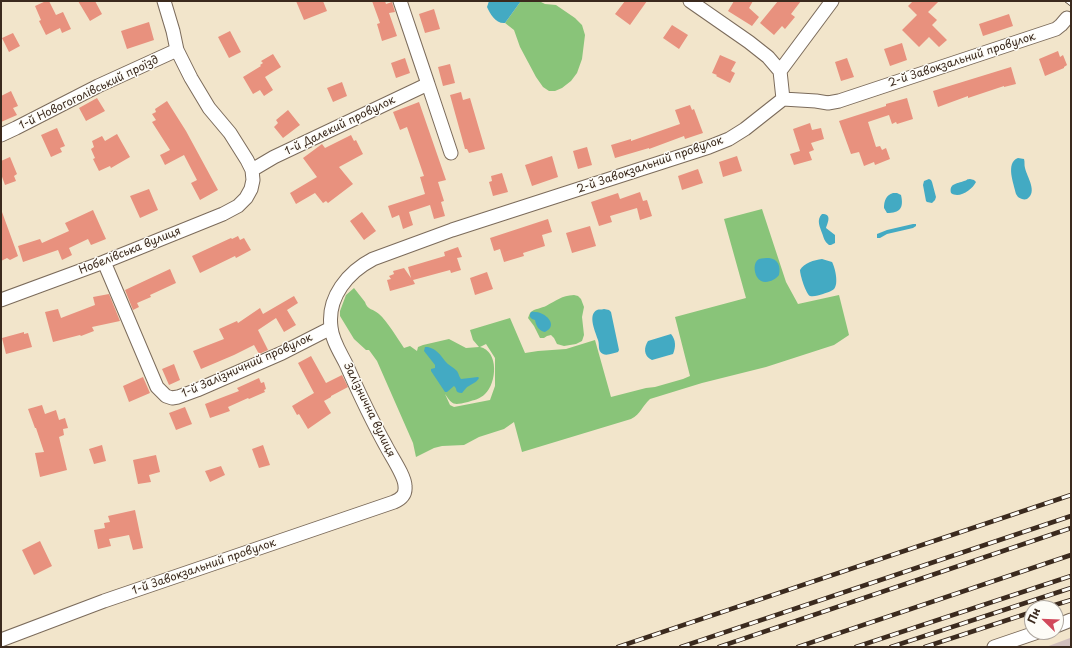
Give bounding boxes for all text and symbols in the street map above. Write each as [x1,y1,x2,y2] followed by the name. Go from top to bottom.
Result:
[887,30,1037,90] street label: 2-й Завокзальний провулок
[17,53,161,133] street label: 1-й Новогоголівський проїзд
[283,94,397,158] street label: 1-й Далекий провулок
[575,134,725,196] street label: 2-й Завокзальний провулок
[77,225,183,277] street label: Нобелівська вулиця
[180,331,314,401] street label: 1-й Залізничний провулок
[340,361,398,459] street label: Залізнична вулиця
[130,536,278,598] street label: 1-й Завокзальний провулок
[1024,600,1064,640] north arrow
[1022,605,1044,626] text: Пн

